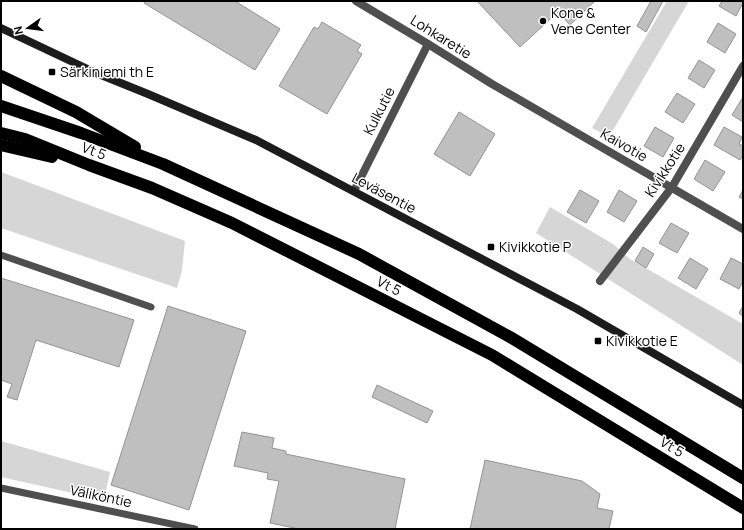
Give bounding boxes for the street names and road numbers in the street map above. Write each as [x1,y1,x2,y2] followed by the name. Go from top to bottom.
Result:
[407,10,475,63] street label: Lohkaretie
[358,83,399,138] street label: Kulkutie
[597,123,651,166] street label: Kaivotie
[79,137,109,164] street label: Vt 5
[640,139,689,201] street label: Kivikkotie
[349,168,420,217] street label: Leväsentie
[374,271,405,300] street label: Vt 5
[657,432,688,461] street label: Vt 5
[69,480,134,511] street label: Väliköntie

